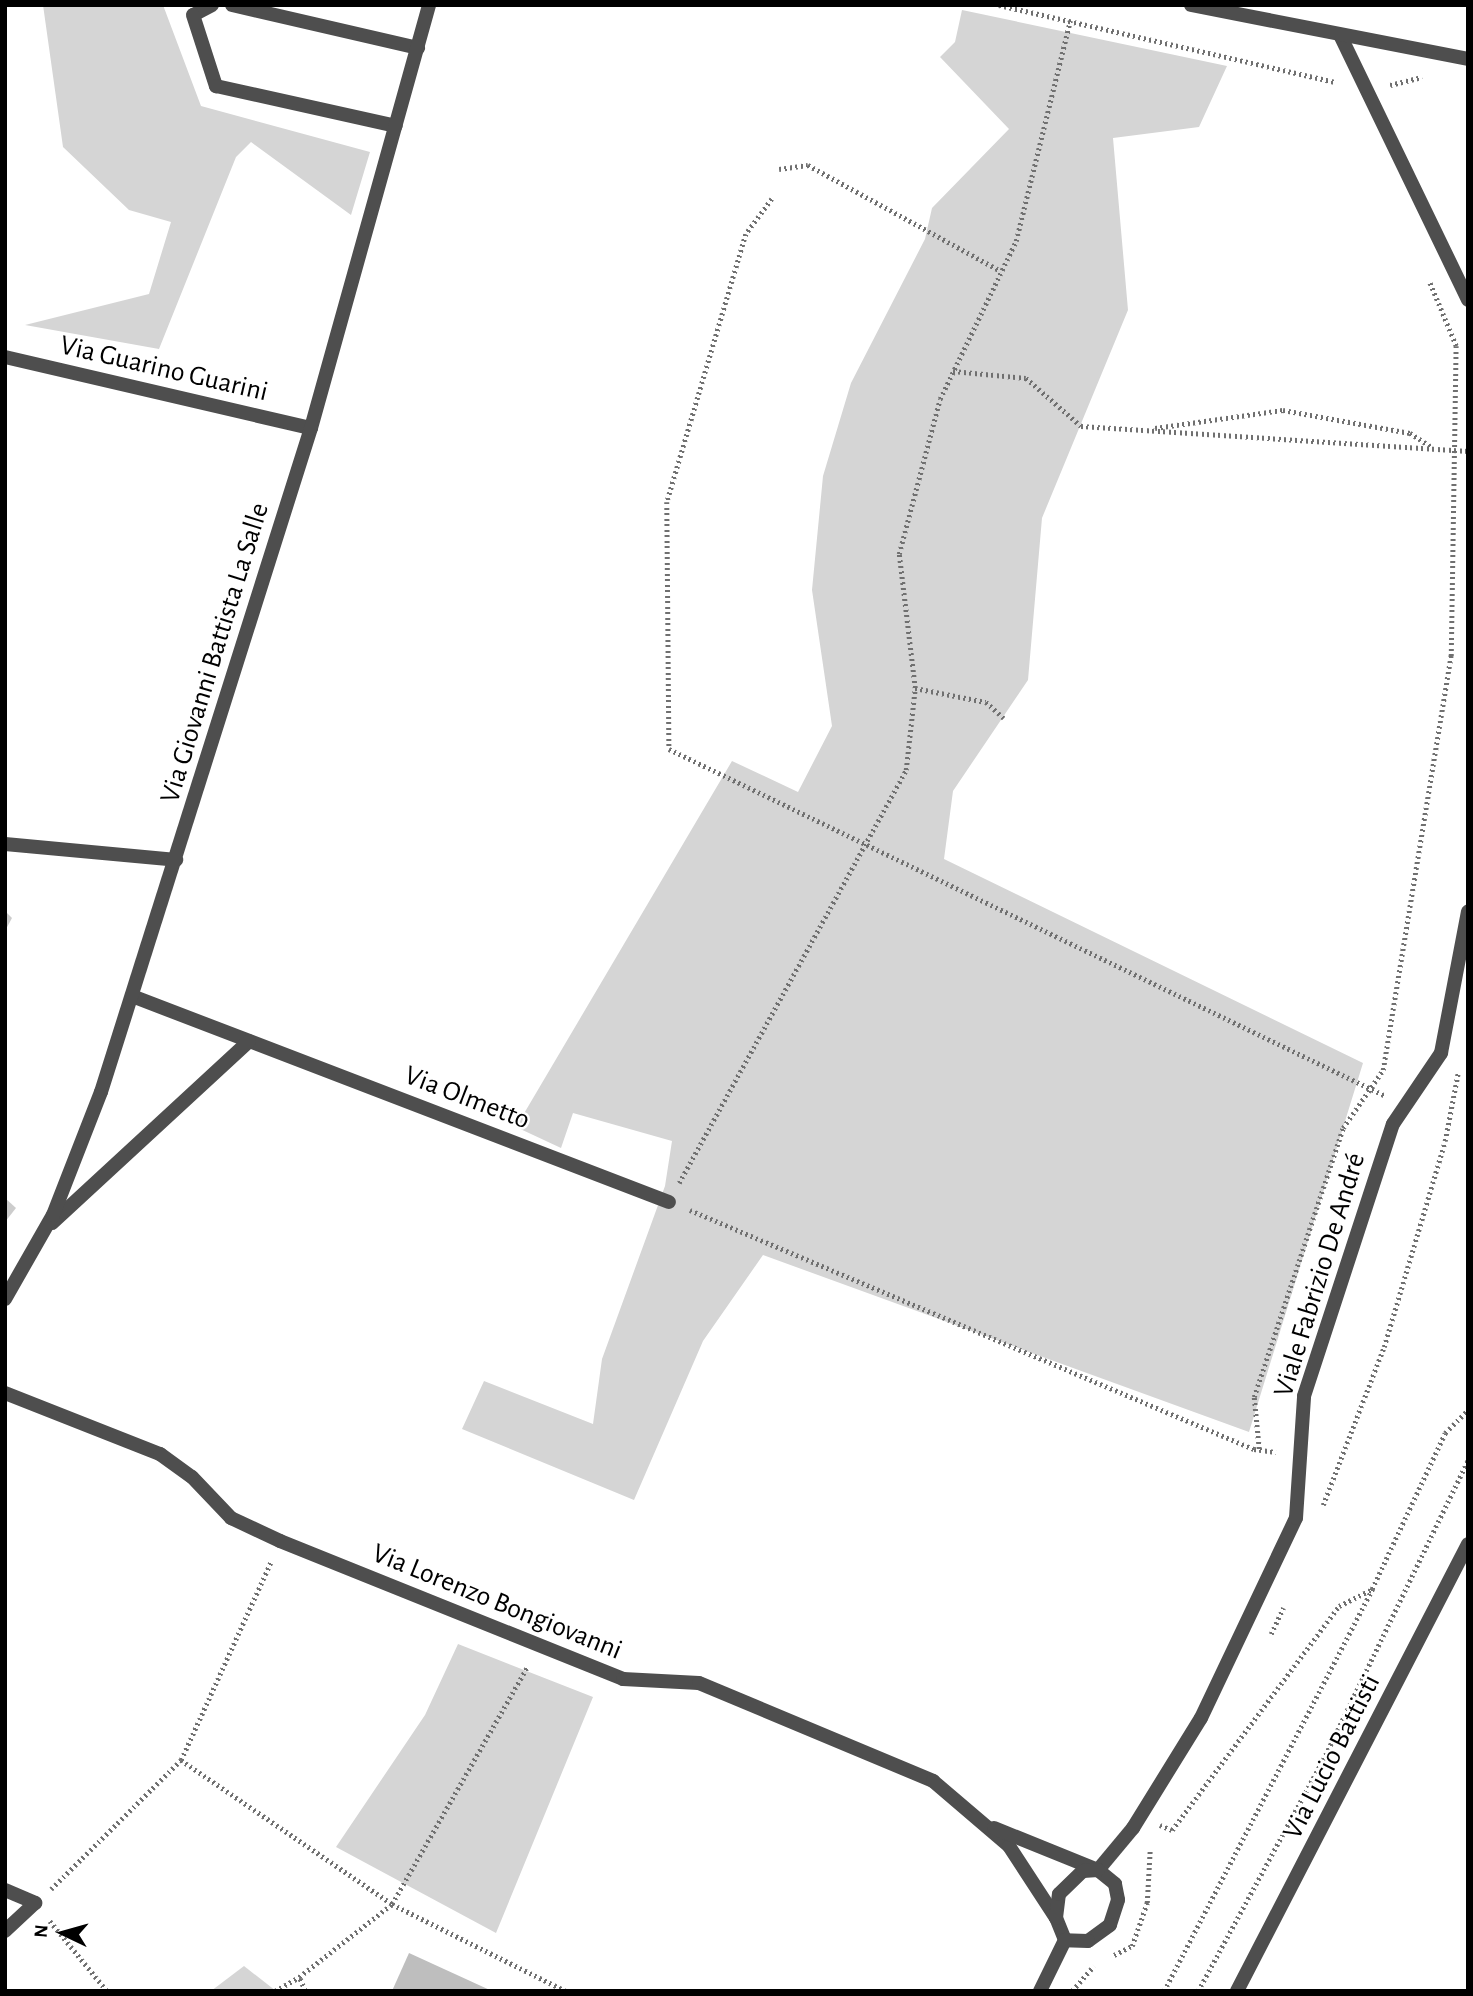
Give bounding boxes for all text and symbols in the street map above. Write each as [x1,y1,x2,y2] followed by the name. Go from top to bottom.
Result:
[57,329,271,409] street label: Via Guarino Guarini
[153,499,277,807] street label: Via Giovanni Battista La Salle
[400,1059,534,1137] street label: Via Olmetto
[1267,1149,1373,1401] street label: Viale Fabrizio De André
[367,1536,627,1668] street label: Via Lorenzo Bongiovanni
[1276,1669,1388,1845] street label: Via Lucio Battisti
[28,1898,98,1968] north arrow
[32,1924,52,1939] text: N

